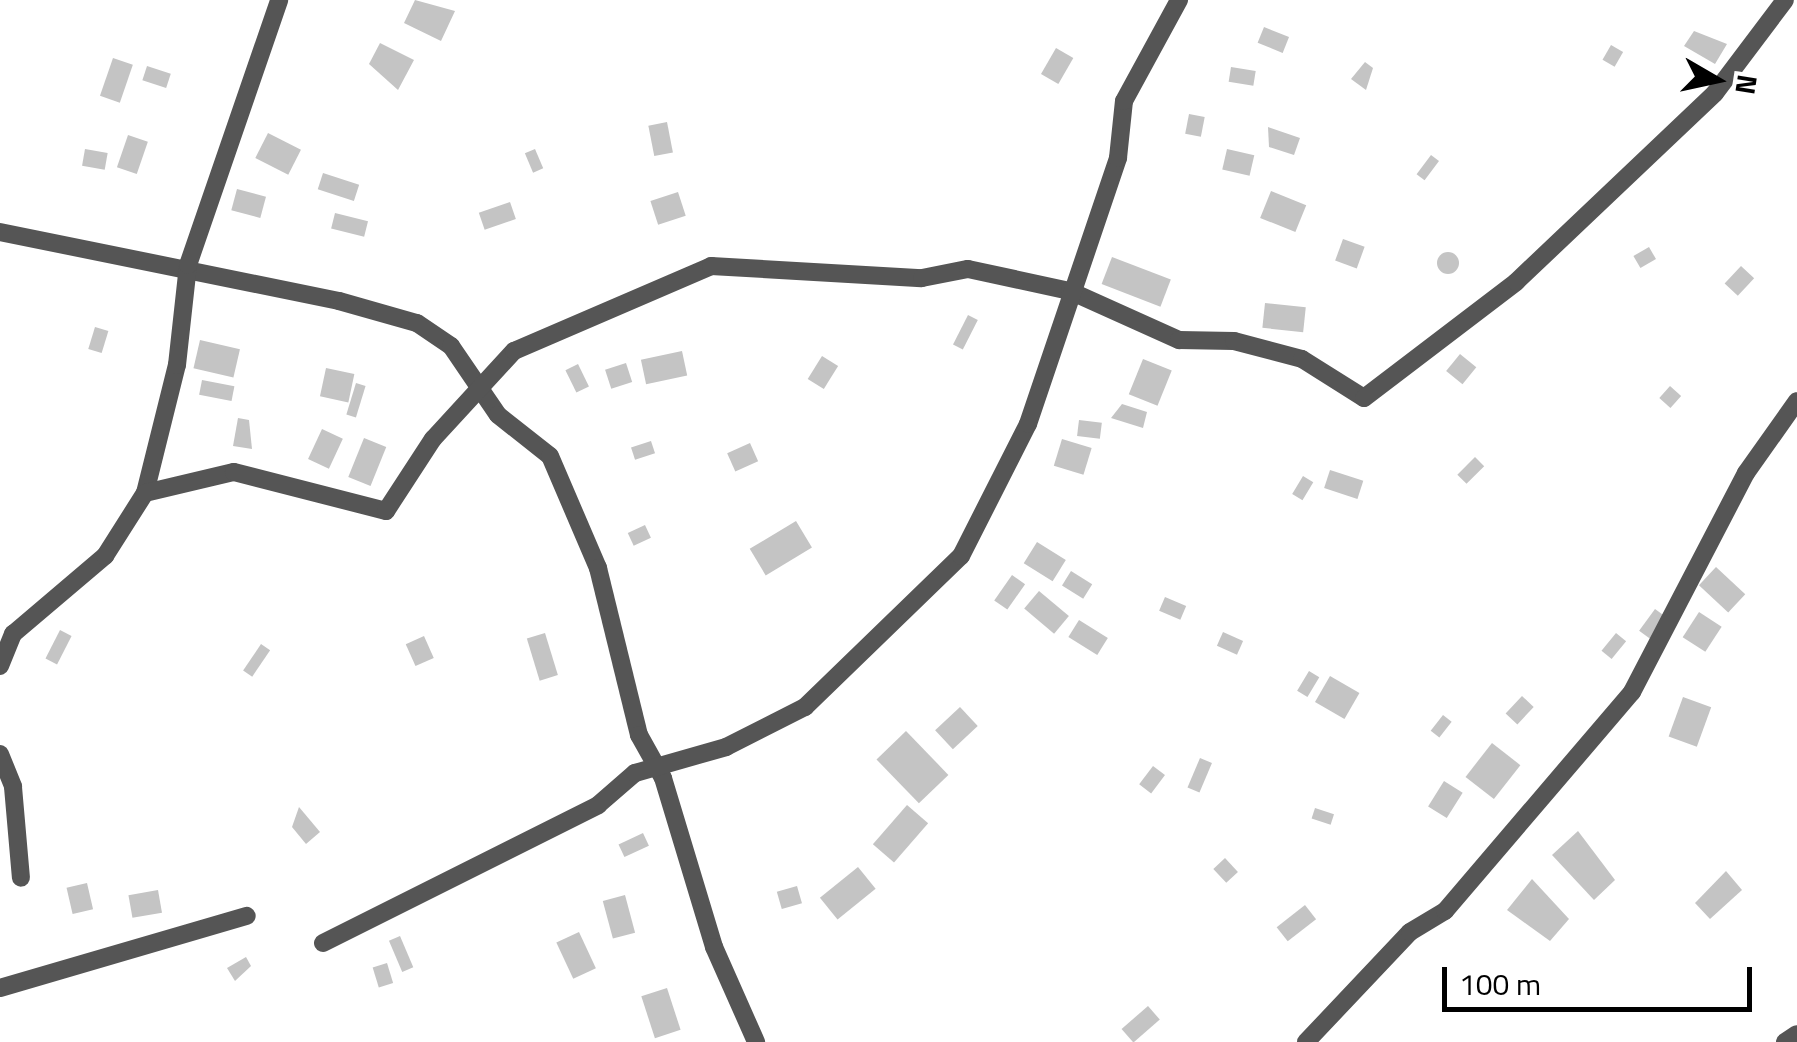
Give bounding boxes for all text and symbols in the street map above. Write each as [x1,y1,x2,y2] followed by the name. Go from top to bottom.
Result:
[1667,30,1767,130] north arrow
[1724,72,1770,98] text: N
[1447,947,1757,1009] scale bar
[1459,961,1541,1007] text: 100 m

